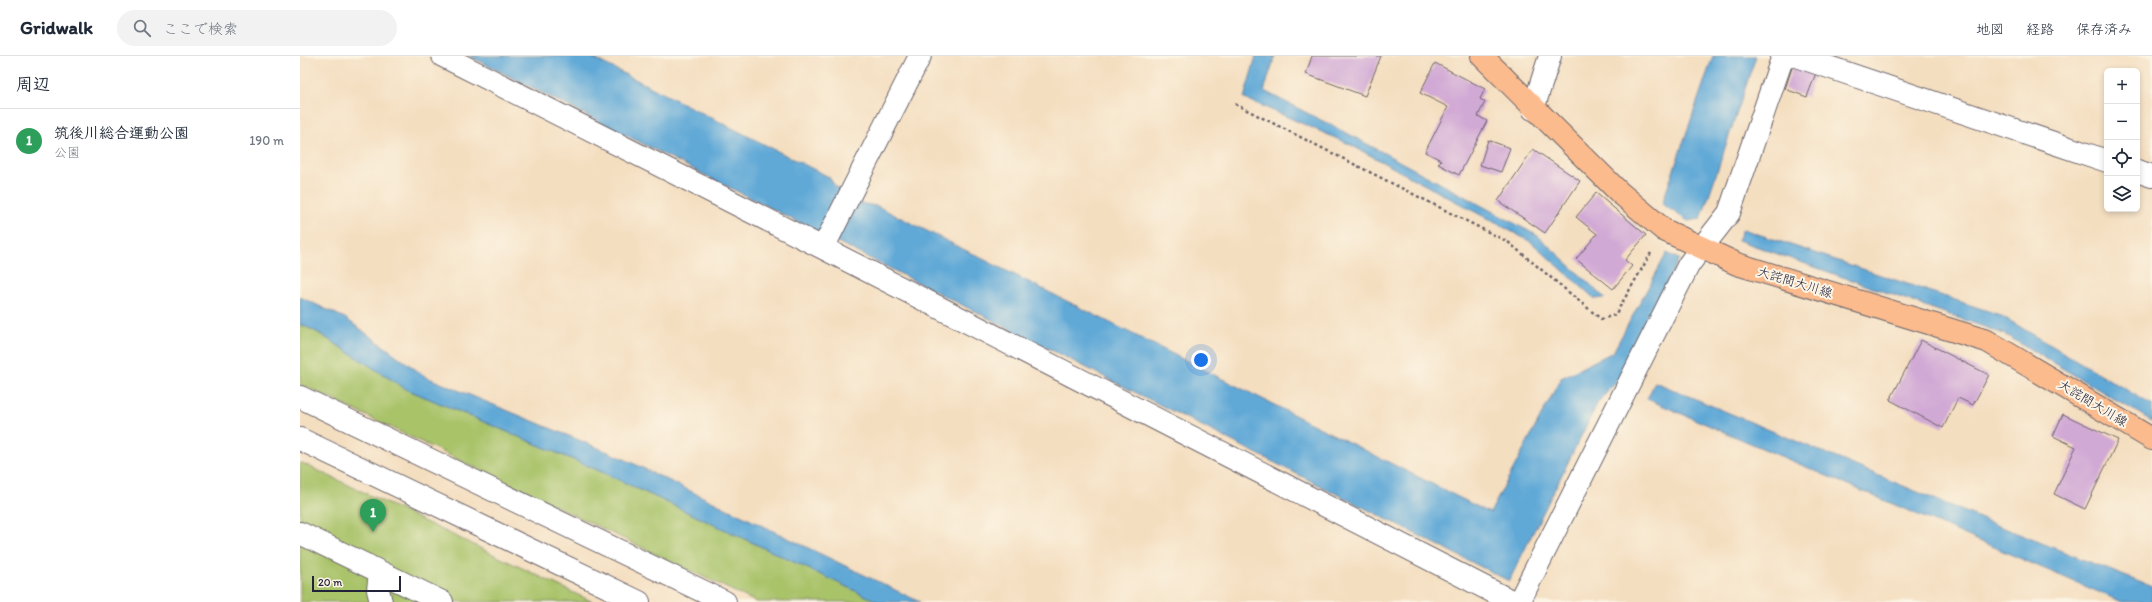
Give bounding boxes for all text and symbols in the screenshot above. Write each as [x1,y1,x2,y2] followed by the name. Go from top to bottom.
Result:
[117,10,397,46] search box
[20,16,93,39] text: Gridwalk
[131,17,153,39] icon: search
[163,20,238,38] text: ここで検索
[1976,21,2004,38] text: 地図
[2026,21,2054,38] text: 経路
[2076,21,2132,38] text: 保存済み
[2104,68,2140,212] map controls
[2104,68,2140,104] button: +
[16,74,50,94] text: 周辺
[2104,104,2140,140] button: −
[54,124,189,142] text: 筑後川総合運動公園
[26,133,32,148] text: 1
[249,133,284,148] text: 190 m
[2104,140,2140,176] button: locate
[54,145,80,160] text: 公園
[2104,176,2140,212] button: layers
[1756,263,1835,301] street label: 大詫間大川線
[1191,350,1211,370] your location
[2056,376,2131,430] street label: 大詫間大川線
[360,499,386,532] pin: 1
[312,574,401,593] scale bar
[318,576,342,589] text: 20 m

